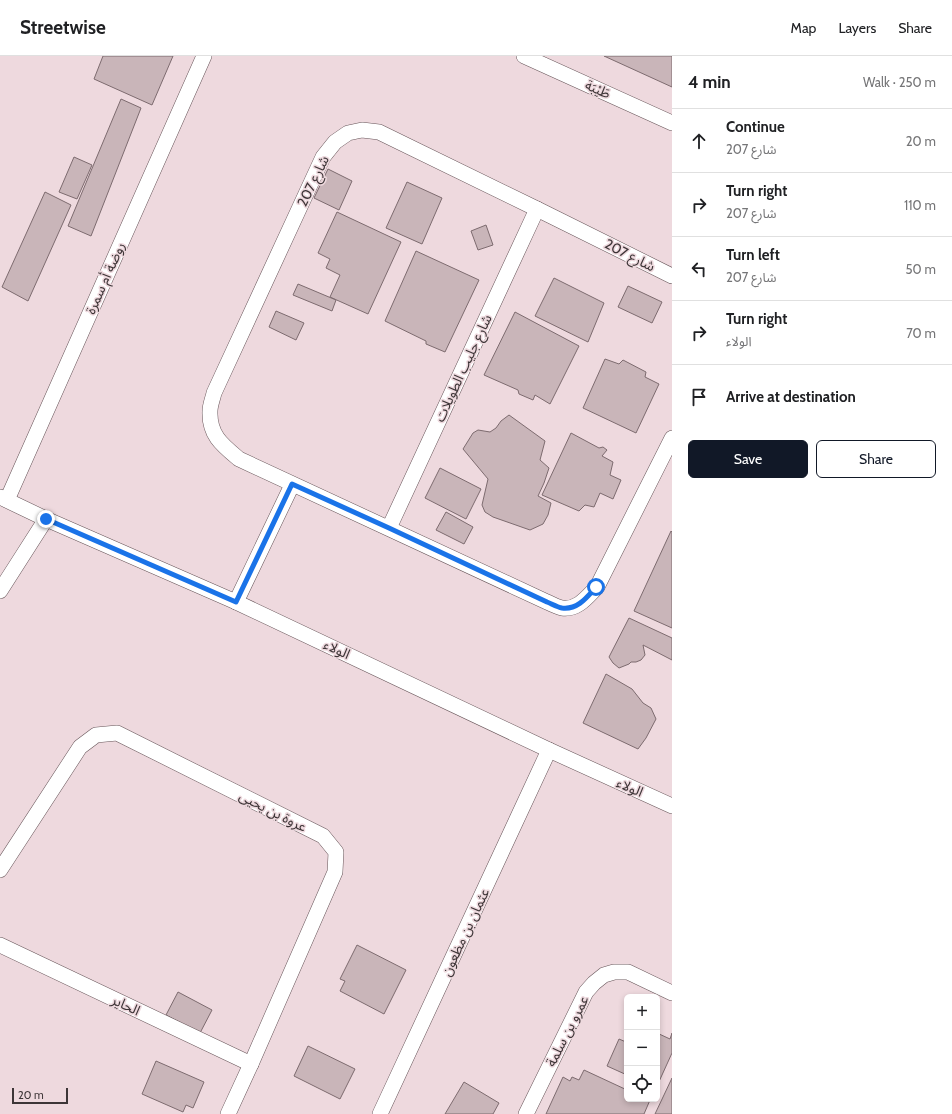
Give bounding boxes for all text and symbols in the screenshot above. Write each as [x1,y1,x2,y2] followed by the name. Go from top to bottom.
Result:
[20,16,106,39] text: Streetwise
[791,19,816,37] text: Map
[838,19,876,37] text: Layers
[898,19,932,37] text: Share
[688,72,731,92] text: 4 min
[863,74,936,90] text: Walk · 250 m
[582,75,614,103] street label: طَيْبَة
[726,118,785,136] text: Continue
[688,130,710,152] icon: ahead
[906,133,936,149] text: 20 m
[726,141,777,157] text: شارع 207
[293,153,335,210] street label: شارع 207
[726,182,787,200] text: Turn right
[688,194,710,216] icon: right
[904,197,936,213] text: 110 m
[726,205,777,221] text: شارع 207
[601,235,658,277] street label: شارع 207
[81,239,131,318] street label: روضة أم سمرة
[726,246,780,264] text: Turn left
[688,258,710,280] icon: left
[906,261,936,277] text: 50 m
[726,269,777,285] text: شارع 207
[726,310,787,328] text: Turn right
[430,311,498,425] street label: شارع جليب الطويلات
[688,322,710,344] icon: right
[906,325,936,341] text: 70 m
[726,333,752,349] text: الولاء
[688,386,710,408] icon: arrive
[726,388,856,406] text: Arrive at destination
[688,440,808,478] button: Save
[816,440,936,478] button: Share
[37,510,55,528] route end
[587,578,605,596] route start
[321,635,353,663] street label: الولاء
[614,773,646,801] street label: الولاء
[236,786,310,836] street label: عروة بن يحيى
[437,885,493,979] street label: عثمان بن مظعون
[108,990,143,1019] street label: الحاير
[541,992,593,1070] street label: عمرو بن سلمة
[624,994,660,1102] map controls
[624,994,660,1030] button: +
[624,1030,660,1066] button: −
[624,1066,660,1102] button: locate
[12,1086,68,1105] scale bar
[18,1088,44,1102] text: 20 m

